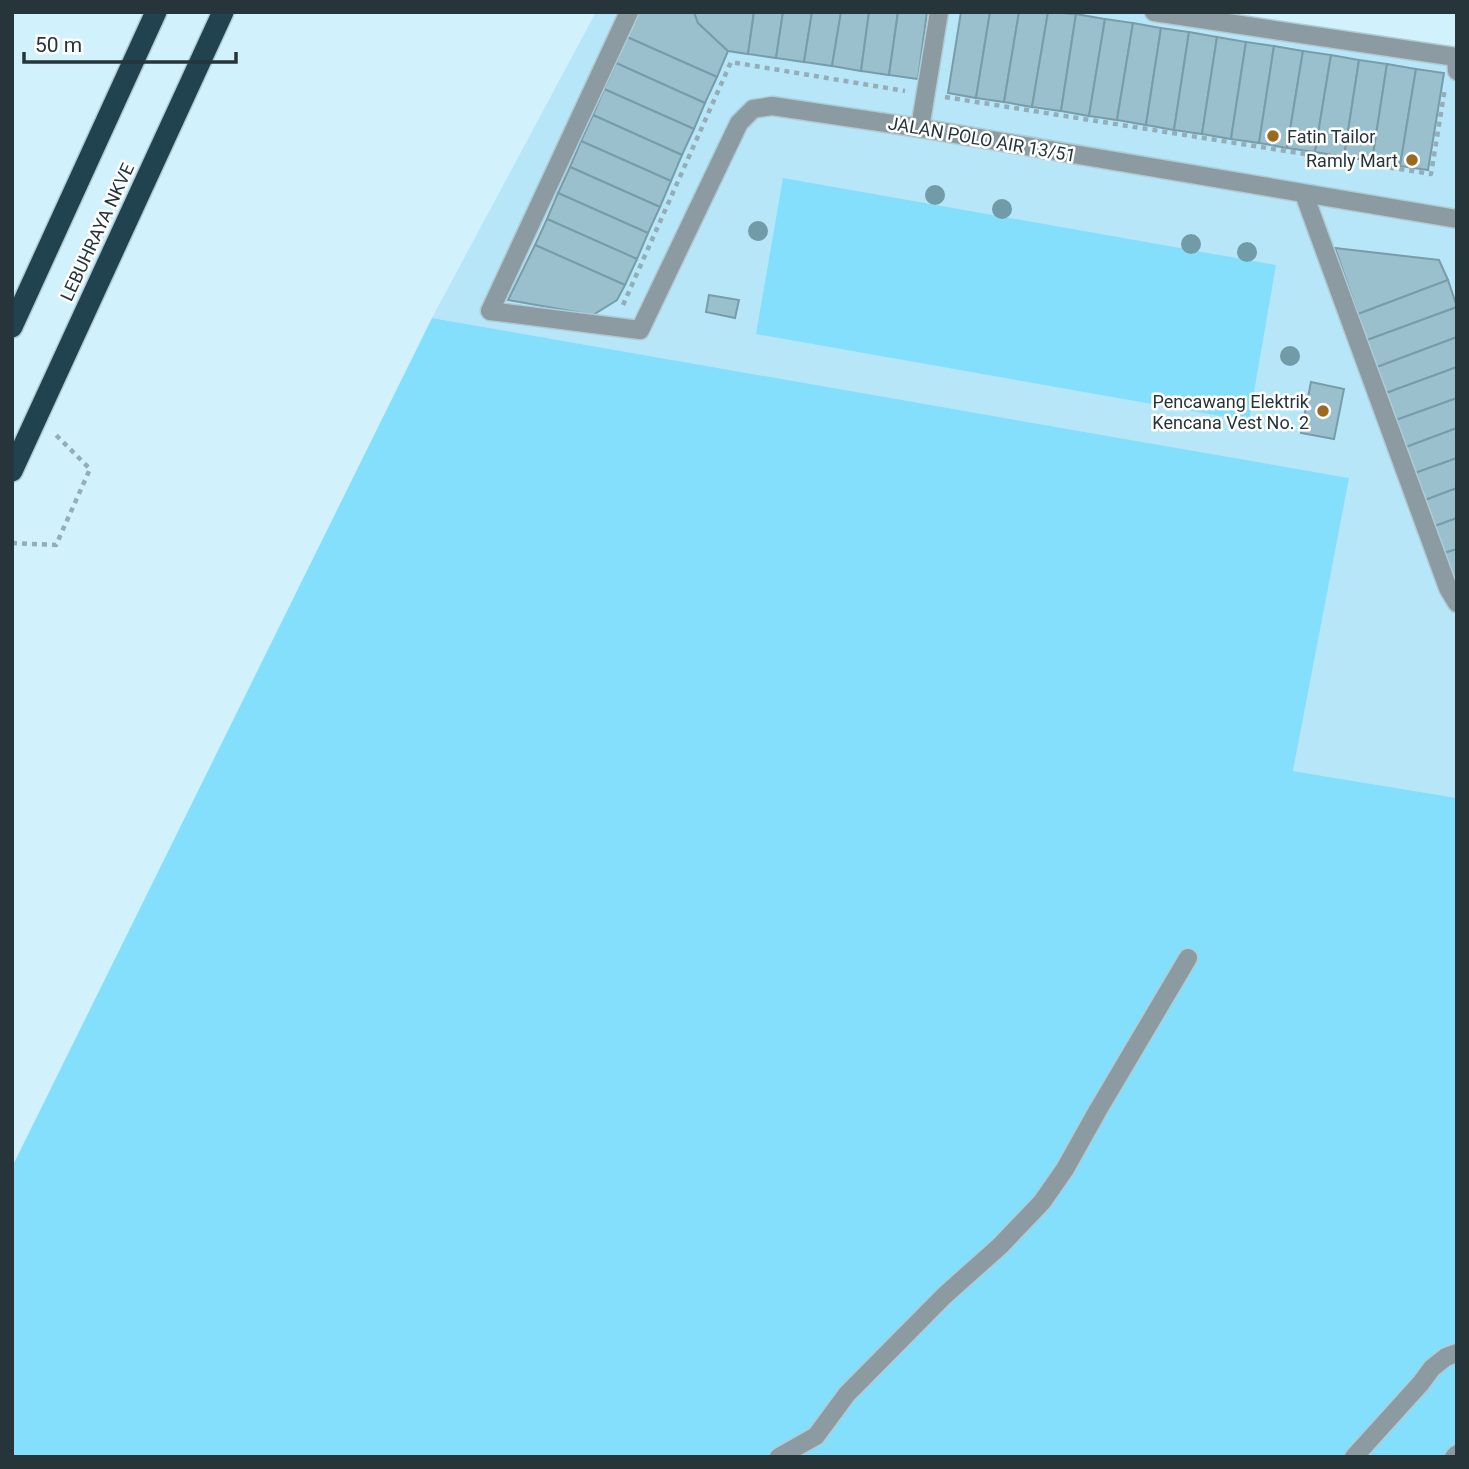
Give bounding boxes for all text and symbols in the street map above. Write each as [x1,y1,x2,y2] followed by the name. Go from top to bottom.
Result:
[24,21,236,65] scale bar
[35,33,82,57] text: 50 m
[887,112,1077,166] street label: JALAN POLO AIR 13/51
[1287,126,1375,147] place label: Fatin Tailor
[1265,128,1281,144] marker: Fatin Tailor
[1306,150,1398,171] place label: Ramly Mart
[1404,152,1420,168] marker: Ramly Mart
[56,160,138,304] street label: LEBUHRAYA NKVE
[1152,391,1310,433] place label: Pencawang Elektrik Kencana Vest No. 2
[1315,403,1331,419] marker: Pencawang Elektrik Kencana Vest No. 2

